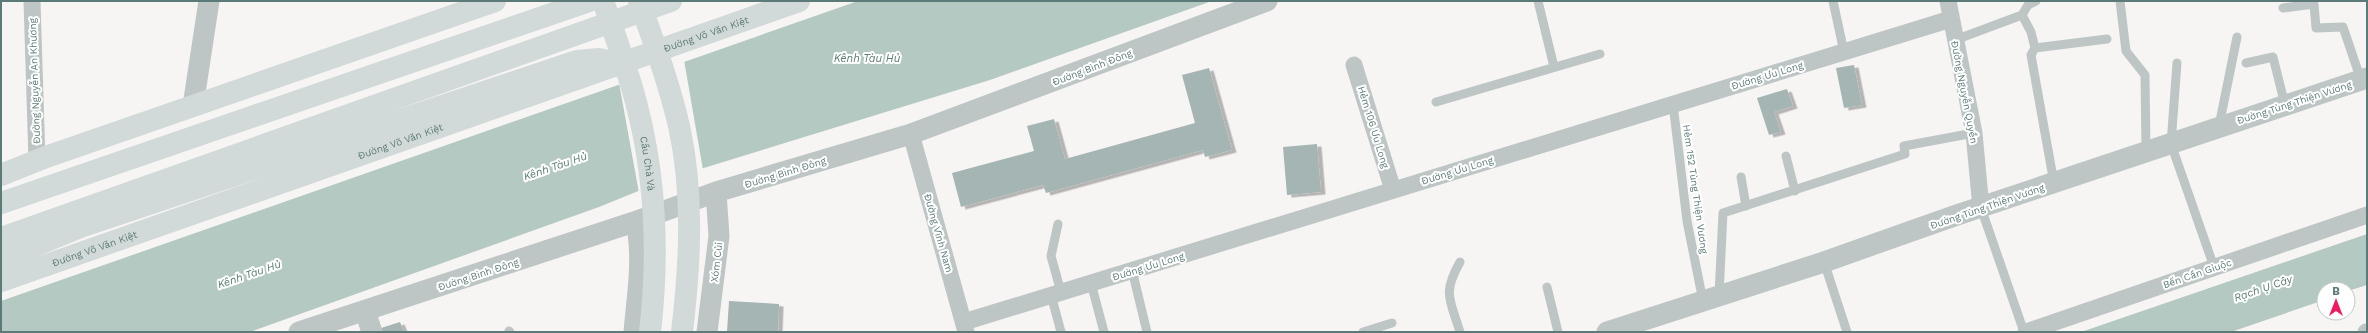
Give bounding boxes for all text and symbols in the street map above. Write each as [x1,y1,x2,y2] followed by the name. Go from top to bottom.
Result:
[662,14,751,54] street label: Đường Võ Văn Kiệt
[27,17,42,144] street label: Đường Nguyễn An Khương
[1949,40,1980,144] street label: Đường Nguyễn Quyền
[1051,47,1134,88] street label: Đường Bình Đông
[834,52,901,65] water label: Kênh Tàu Hủ
[1730,59,1805,92] street label: Đường Ưu Long
[2235,79,2354,126] street label: Đường Tùng Thiện Vương
[1356,85,1391,170] street label: Hẻm 106 Ưu Long
[356,121,445,161] street label: Đường Võ Văn Kiệt
[1681,124,1710,255] street label: Hẻm 152 Tùng Thiện Vương
[638,135,657,192] street label: Cầu Chà Và
[522,149,589,183] water label: Kênh Tàu Hủ
[1420,154,1495,187] street label: Đường Ưu Long
[743,155,828,190] street label: Đường Bình Đông
[1929,182,2046,231] street label: Đường Tùng Thiện Vương
[922,192,955,274] street label: Đường Vĩnh Nam
[51,228,139,269] street label: Đường Võ Văn Kiệt
[709,241,724,283] street label: Xóm Củi
[1111,250,1186,283] street label: Đường Ưu Long
[436,256,521,293] street label: Đường Bình Đông
[2161,256,2233,290] street label: Bến Cần Giuộc
[216,257,283,291] water label: Kênh Tàu Hủ
[2232,272,2295,305] water label: Rạch Ụ Cây
[2316,281,2356,321] north arrow
[2332,285,2340,298] text: B

